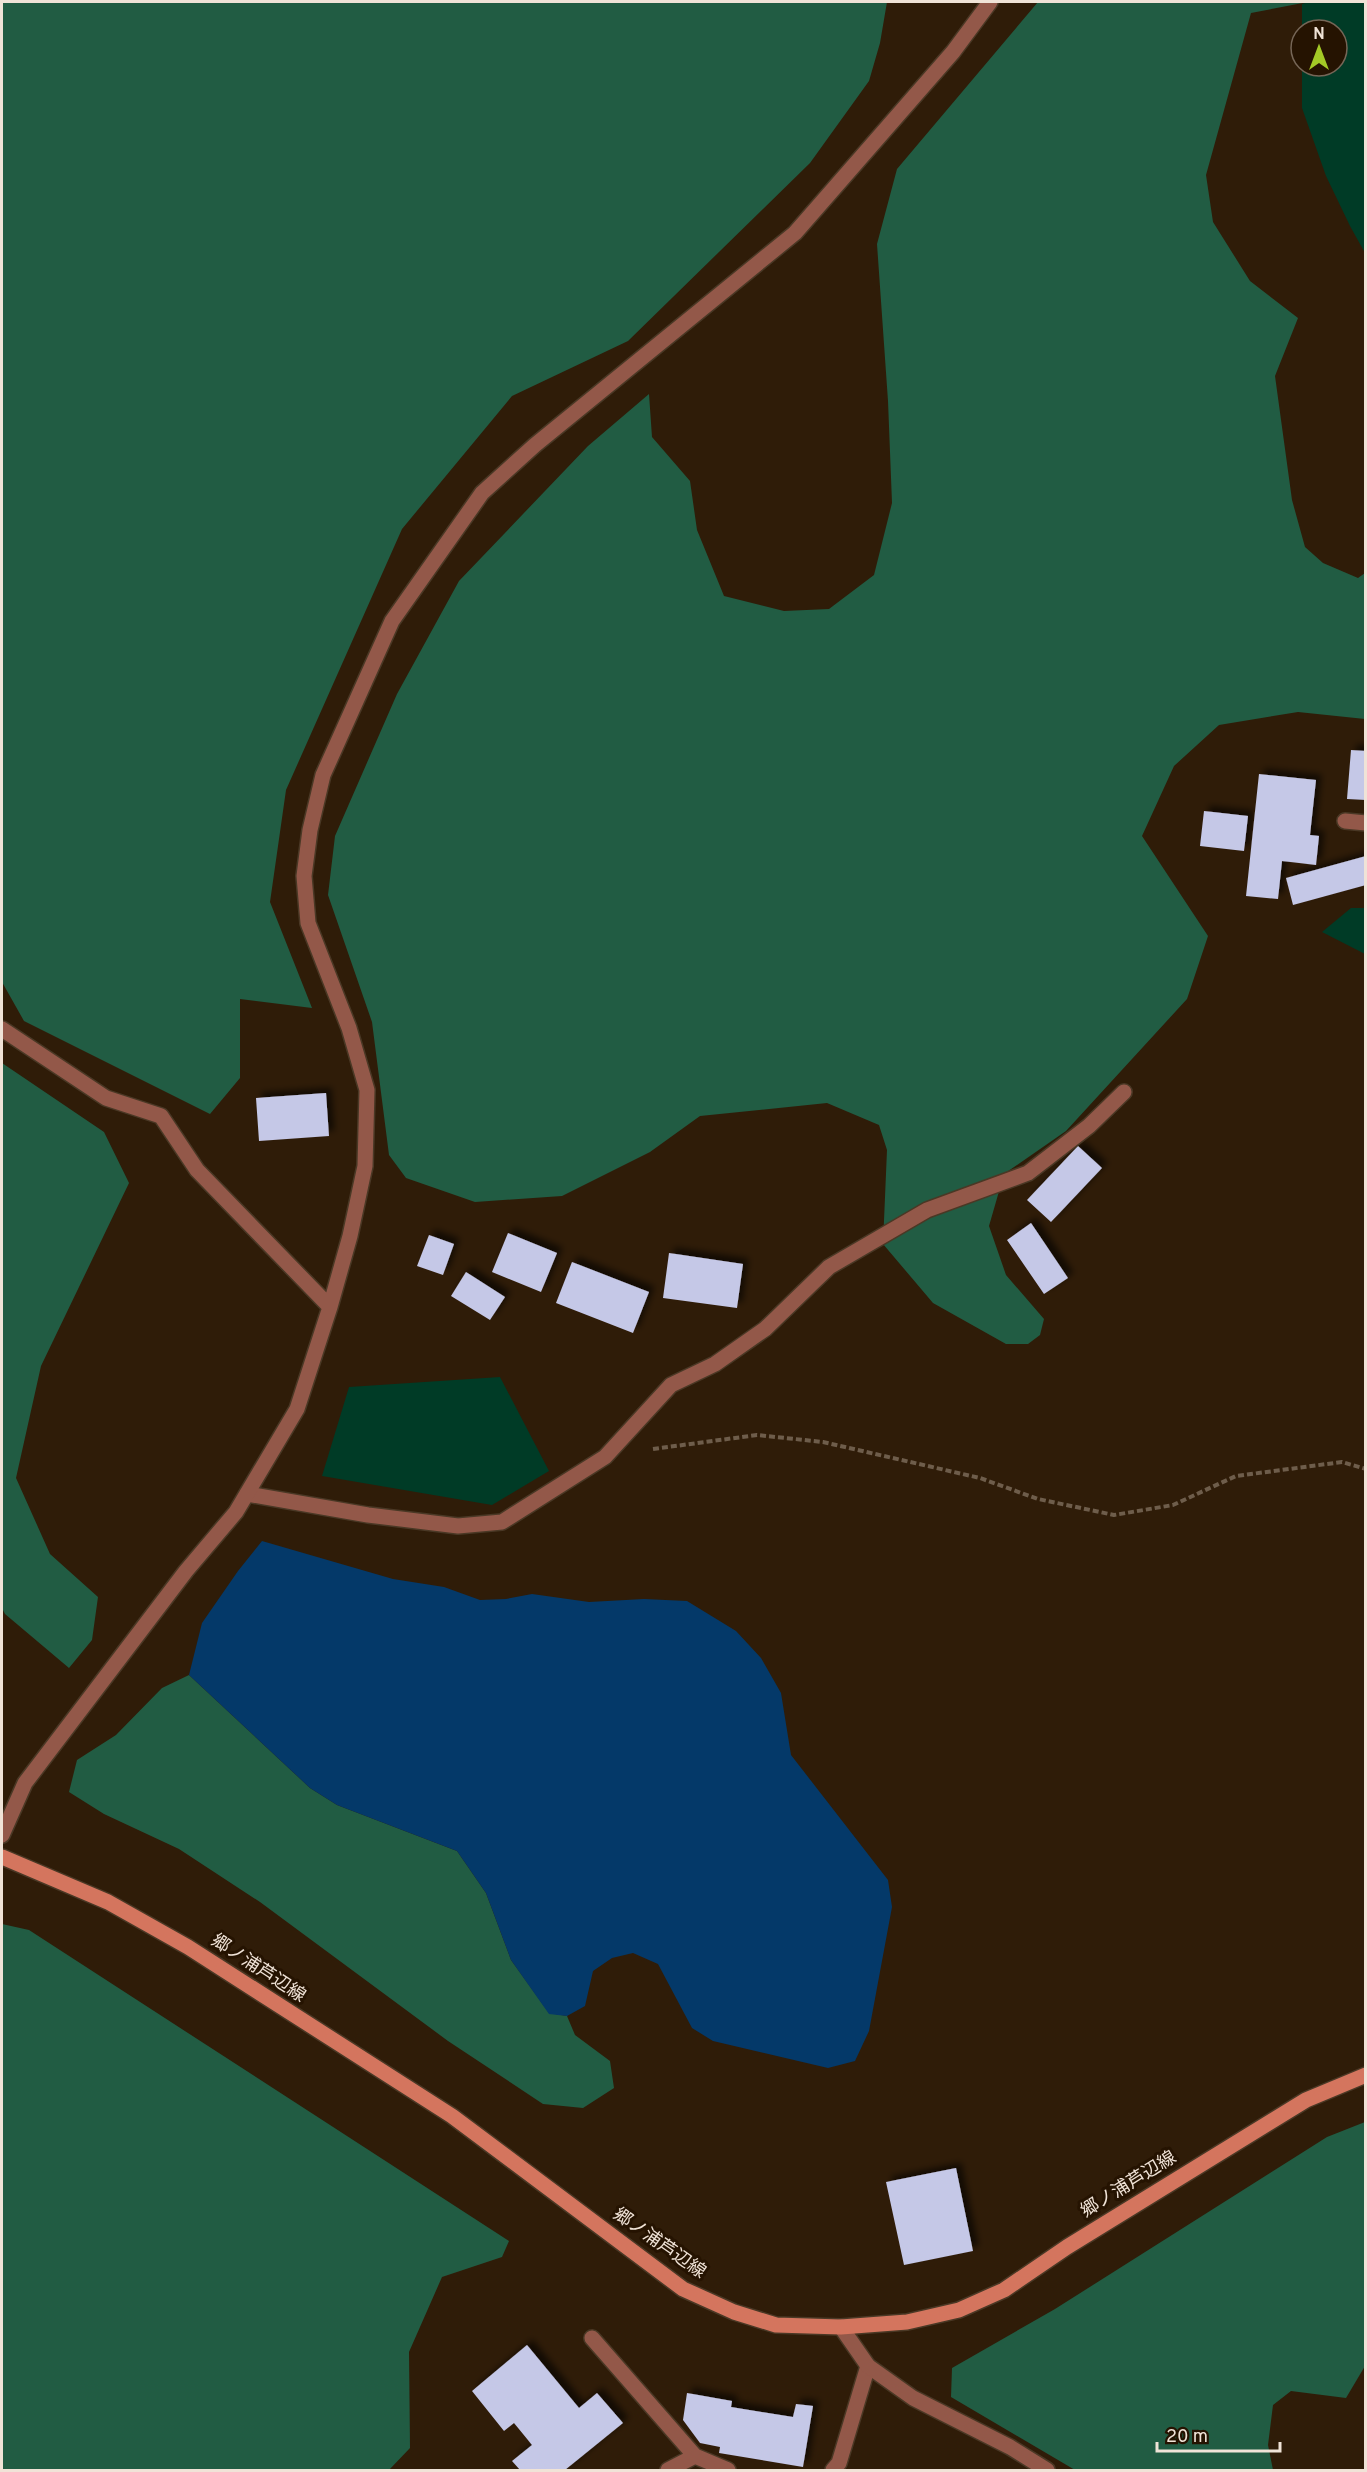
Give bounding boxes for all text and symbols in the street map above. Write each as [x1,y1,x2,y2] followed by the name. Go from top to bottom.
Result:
[1289,18,1349,78] north arrow
[1313,25,1325,45] text: N
[206,1930,310,2008] street label: 郷ノ浦芦辺線
[1077,2147,1181,2223] street label: 郷ノ浦芦辺線
[608,2204,710,2284] street label: 郷ノ浦芦辺線
[1157,2415,1280,2453] scale bar
[1166,2426,1208,2449] text: 20 m

